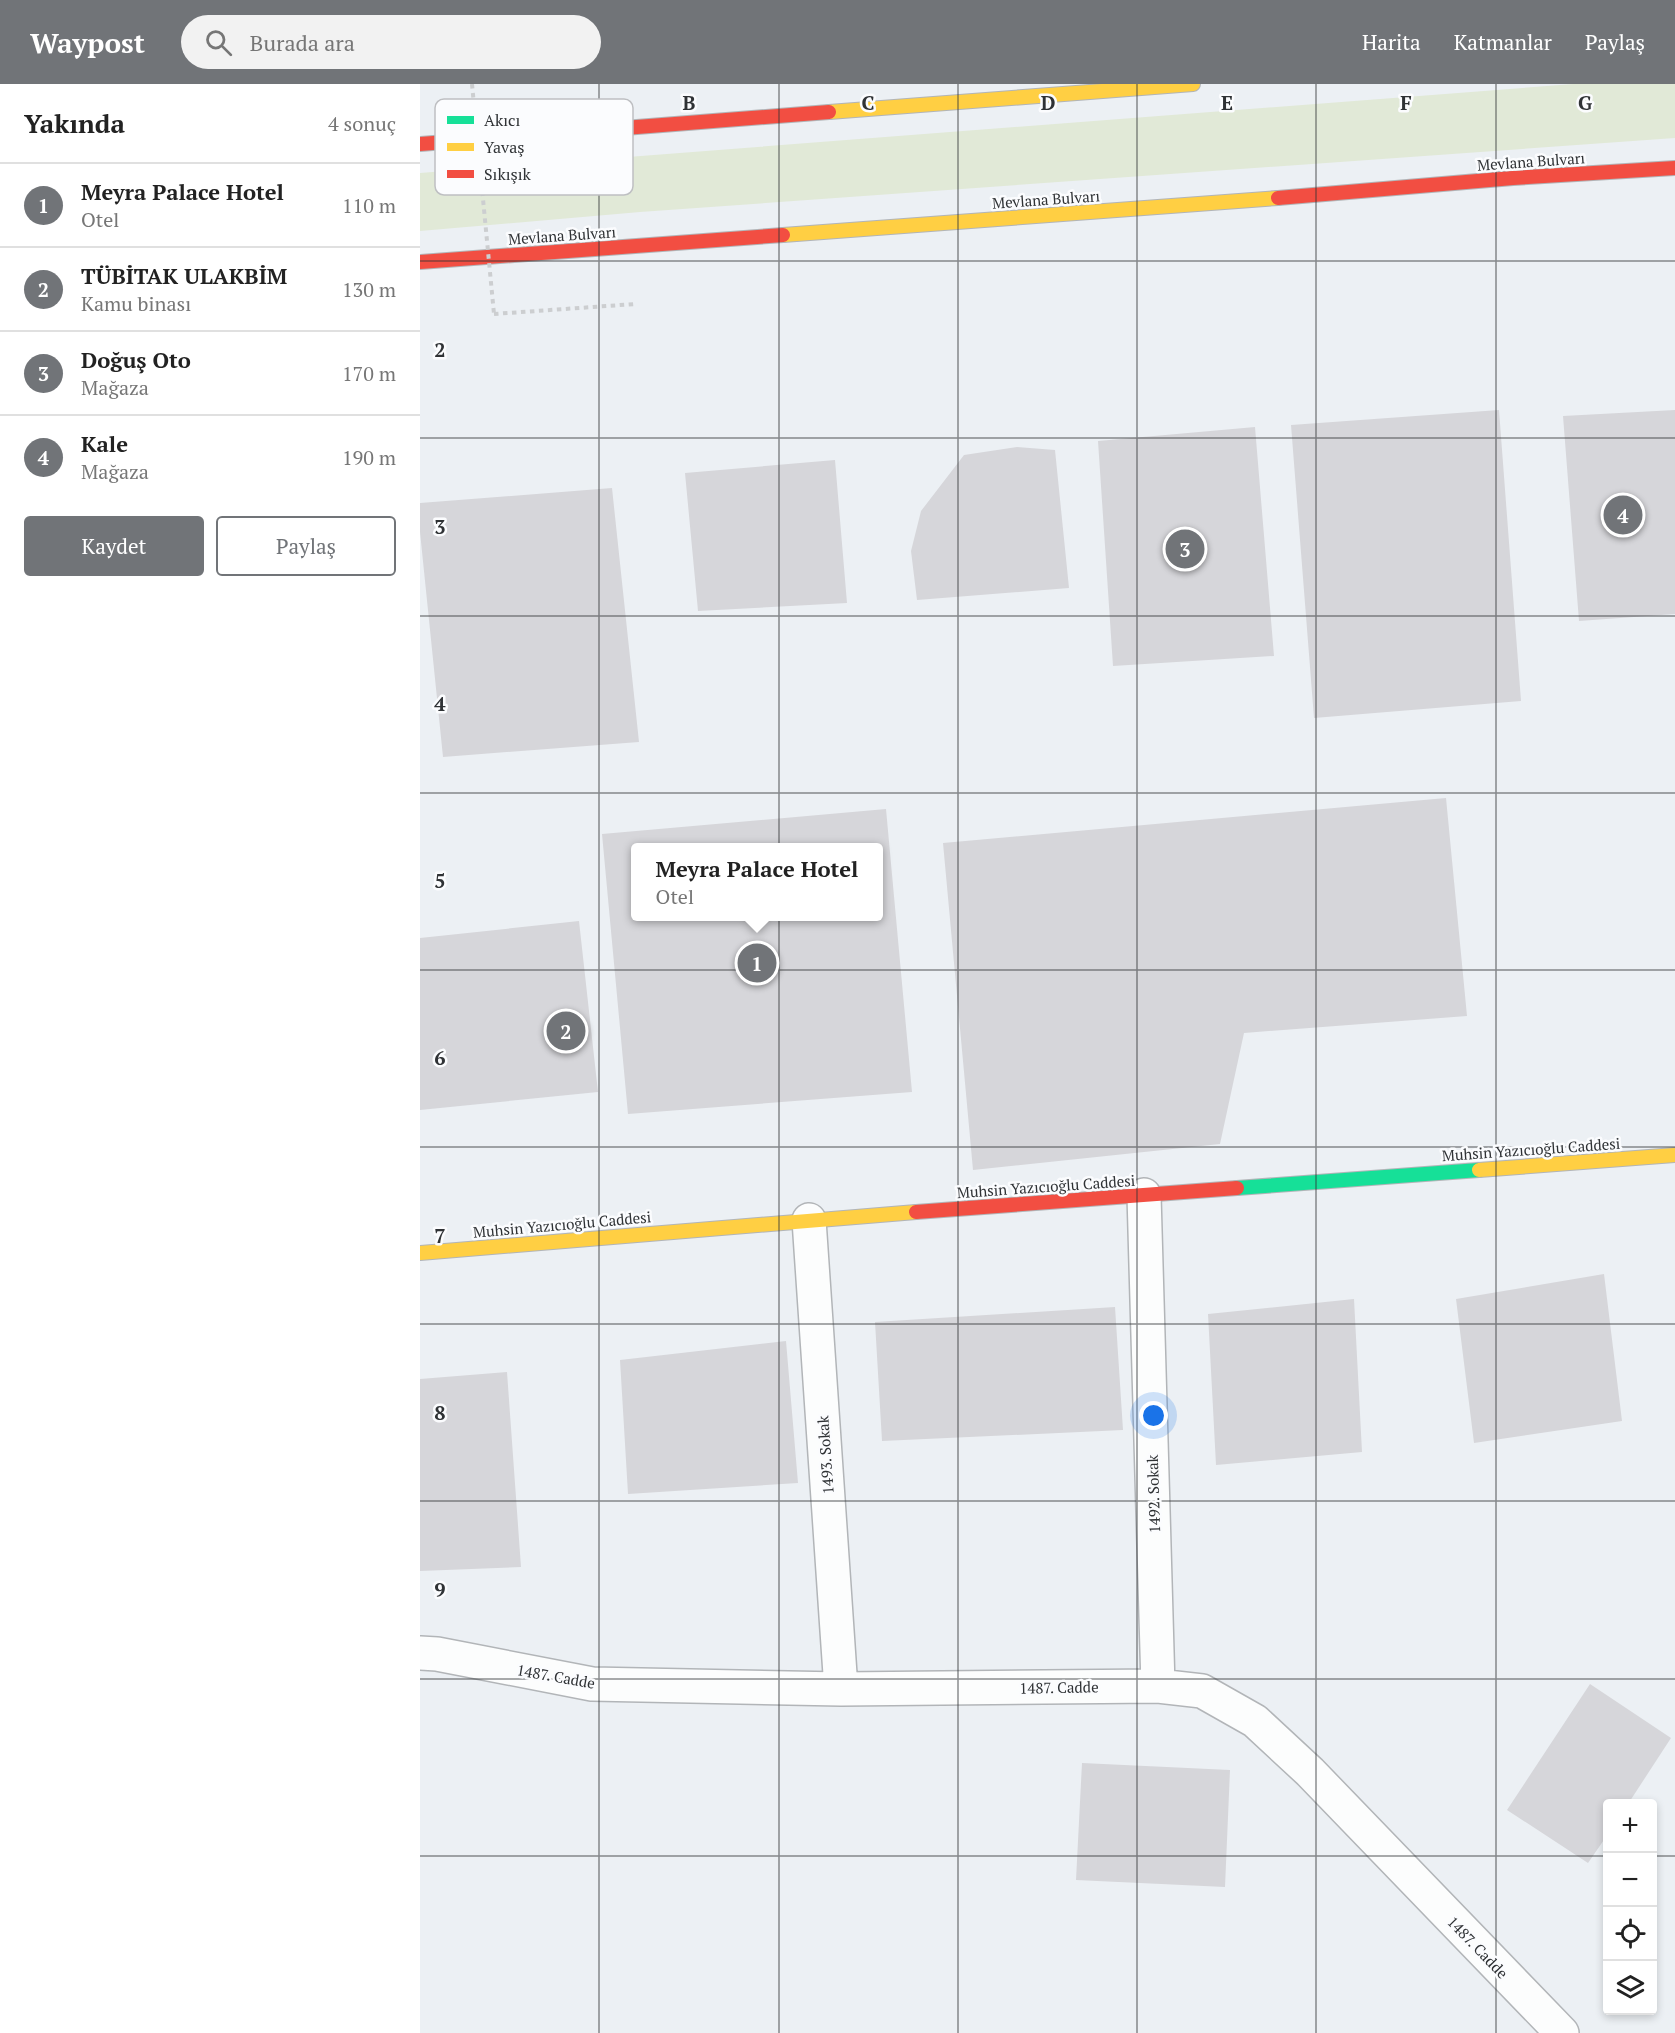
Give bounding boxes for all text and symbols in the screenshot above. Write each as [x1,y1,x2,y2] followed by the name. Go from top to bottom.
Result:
[181,15,601,69] search box
[30,24,145,61] text: Waypost
[202,26,235,59] icon: search
[250,28,355,57] text: Burada ara
[1362,28,1421,56] text: Harita
[1454,28,1552,56] text: Katmanlar
[1585,28,1645,56] text: Paylaş
[683,89,696,116] text: B
[861,89,875,116] text: C
[1041,89,1055,116] text: D
[1221,89,1233,116] text: E
[1400,89,1412,116] text: F
[1578,89,1592,116] text: G
[435,99,633,195] legend
[24,106,125,140] text: Yakında
[484,109,520,131] text: Akıcı
[328,110,396,137] text: 4 sonuç
[484,136,525,158] text: Yavaş
[1476,147,1586,175] street label: Mevlana Bulvarı
[484,163,532,185] text: Sıkışık
[81,177,284,206] text: Meyra Palace Hotel
[991,185,1101,213] street label: Mevlana Bulvarı
[38,192,49,219] text: 1
[342,192,396,219] text: 110 m
[81,206,119,233] text: Otel
[507,221,617,249] street label: Mevlana Bulvarı
[81,261,287,290] text: TÜBİTAK ULAKBİM
[38,276,49,303] text: 2
[342,276,396,303] text: 130 m
[81,290,191,317] text: Kamu binası
[434,336,446,363] text: 2
[81,345,191,374] text: Doğuş Oto
[38,360,49,387] text: 3
[342,360,396,387] text: 170 m
[81,374,149,401] text: Mağaza
[81,429,128,458] text: Kale
[38,444,49,471] text: 4
[342,444,396,471] text: 190 m
[81,458,149,485] text: Mağaza
[1604,492,1642,538] pin: 4
[434,513,446,540] text: 3
[24,516,204,576] button: Kaydet
[216,516,396,576] button: Paylaş
[1166,526,1204,572] pin: 3
[434,690,446,717] text: 4
[631,843,883,921] popup
[656,854,858,883] text: Meyra Palace Hotel
[434,867,446,894] text: 5
[656,883,694,910] text: Otel
[738,940,776,986] pin: 1
[546,1008,586,1054] pin: 2
[434,1044,446,1071] text: 6
[1441,1133,1621,1165] street label: Muhsin Yazıcıoğlu Caddesi
[956,1170,1136,1202] street label: Muhsin Yazıcıoğlu Caddesi
[472,1206,652,1242] street label: Muhsin Yazıcıoğlu Caddesi
[434,1222,446,1249] text: 7
[434,1399,446,1426] text: 8
[1139,1401,1168,1430] your location
[812,1415,838,1495] street label: 1493. Sokak
[1142,1454,1164,1534] street label: 1492. Sokak
[434,1576,446,1603] text: 9
[515,1659,597,1693] street label: 1487. Cadde
[1019,1676,1099,1698] street label: 1487. Cadde
[1603,1799,1657,2015] map controls
[1603,1799,1657,1853] button: +
[1603,1853,1657,1907] button: −
[1603,1907,1657,1961] button: locate
[1443,1912,1513,1982] street label: 1487. Cadde
[1603,1961,1657,2015] button: layers

